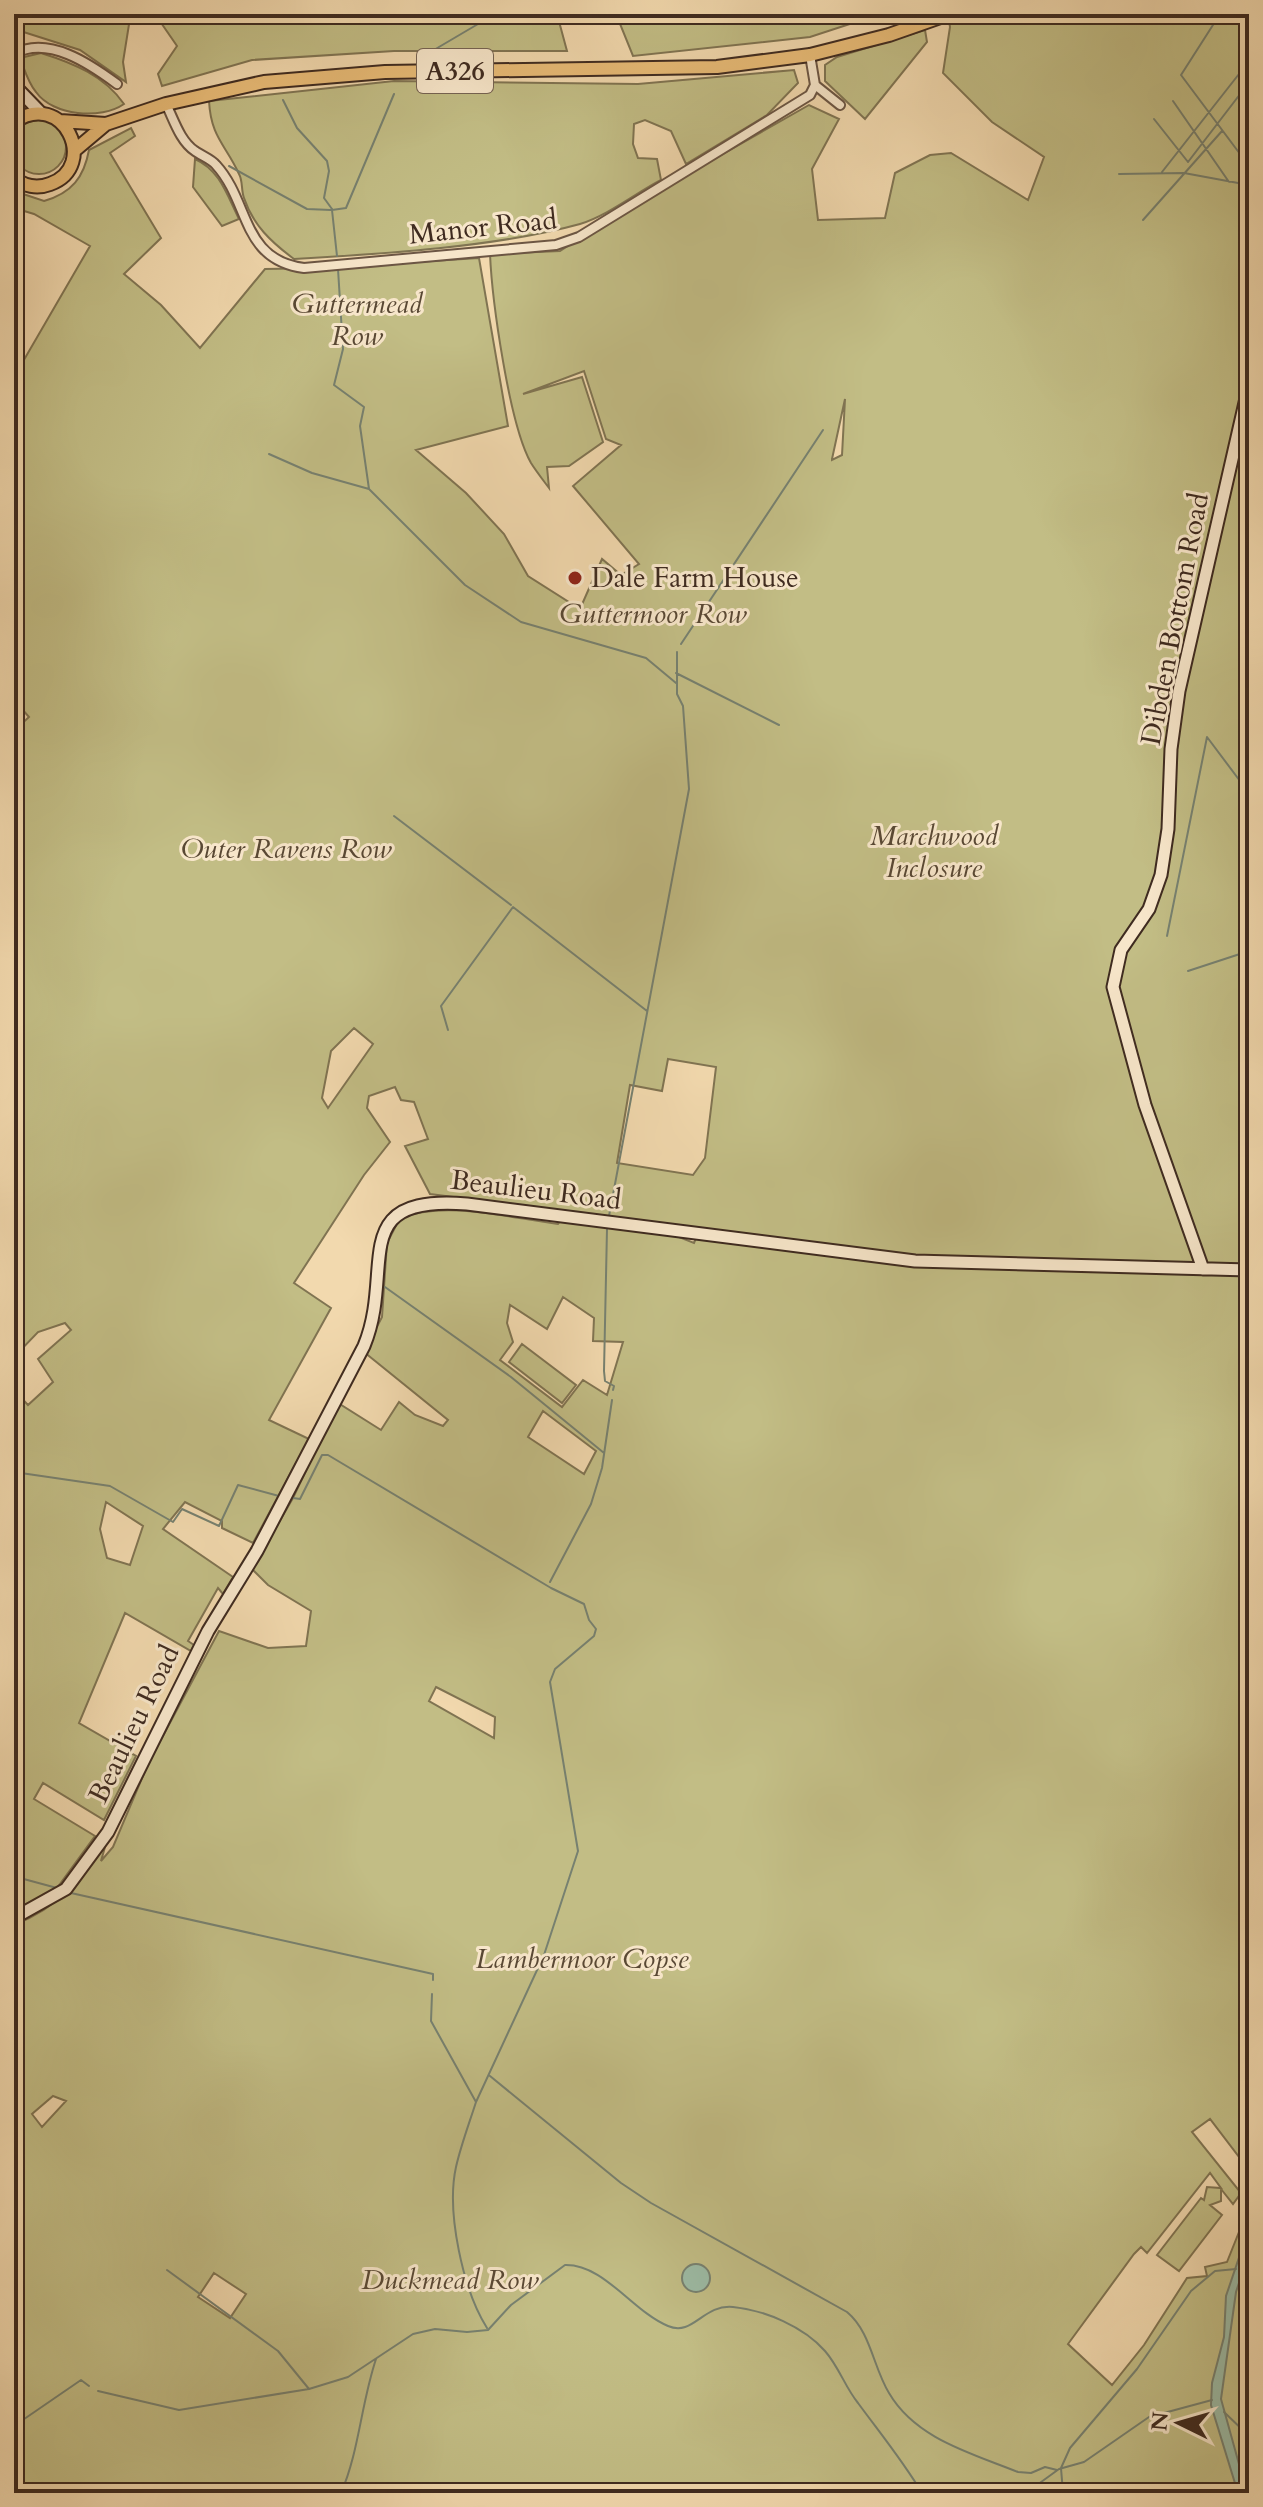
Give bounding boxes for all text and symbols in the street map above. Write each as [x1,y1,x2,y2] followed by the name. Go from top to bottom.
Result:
[417,49,493,93] road number: A326
[407,200,559,254] street label: Manor Road
[292,285,424,355] park label: Guttermead Row
[1132,489,1218,748] street label: Dibden Bottom Road
[591,559,799,597] place label: Dale Farm House
[566,569,584,587] marker: Dale Farm House
[559,595,747,633] park label: Guttermoor Row
[870,817,1000,887] park label: Marchwood Inclosure
[180,830,392,868] park label: Outer Ravens Row
[449,1161,623,1219] street label: Beaulieu Road
[79,1639,189,1809] street label: Beaulieu Road
[476,1940,689,1978] park label: Lambermoor Copse
[361,2261,539,2299] park label: Duckmead Row
[1139,2383,1219,2463] north arrow
[1144,2411,1176,2432] text: N

